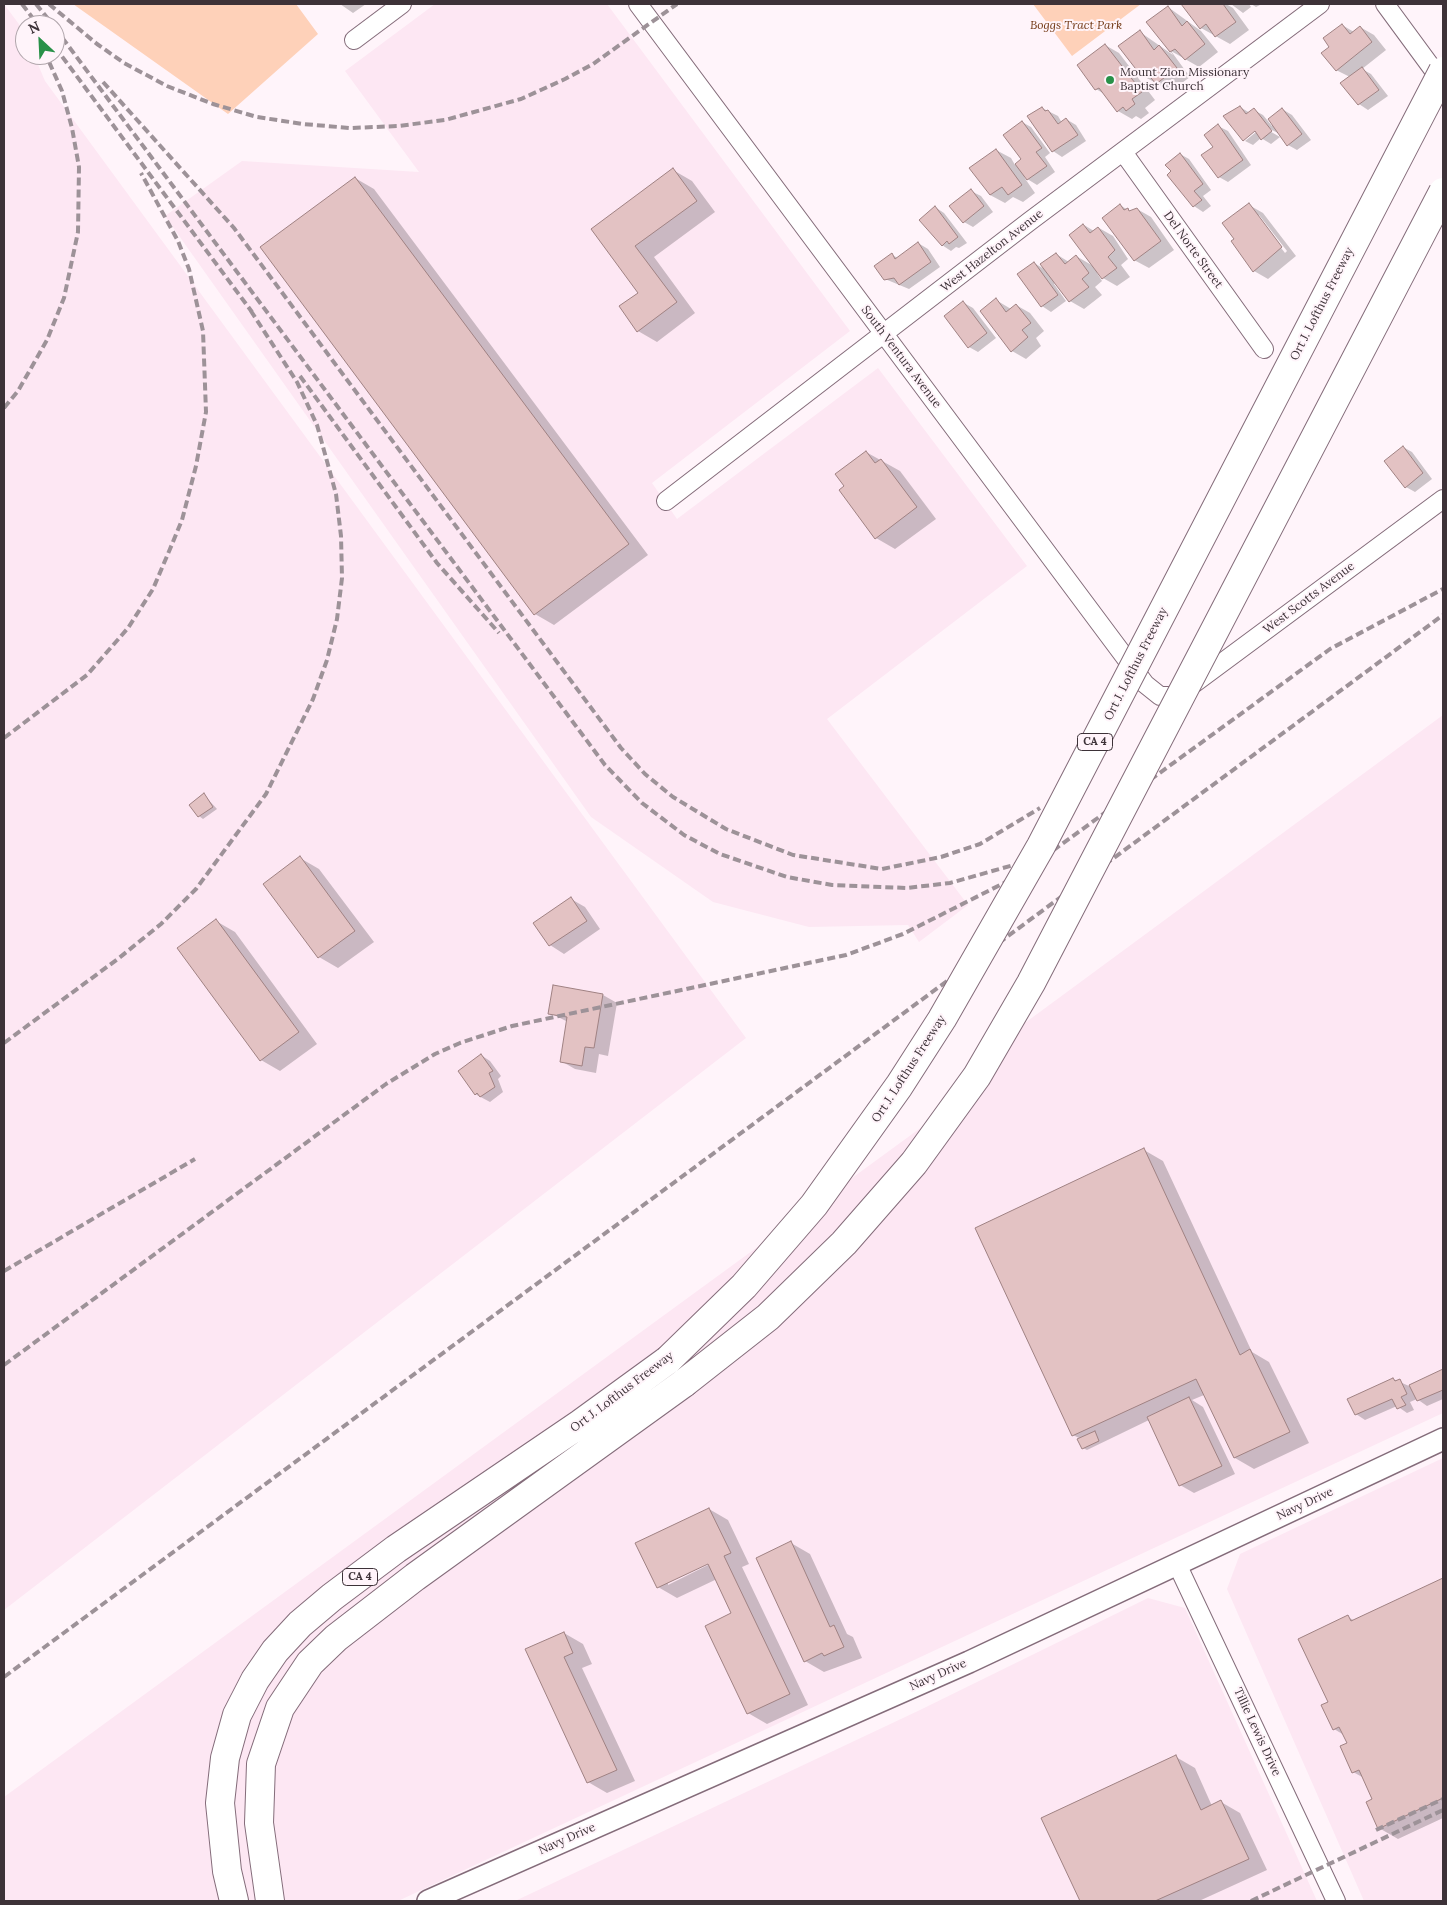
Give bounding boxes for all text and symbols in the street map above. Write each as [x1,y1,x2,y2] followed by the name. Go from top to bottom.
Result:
[15,15,65,65] north arrow
[25,17,43,38] text: N
[1030,19,1122,33] park label: Boggs Tract Park
[1120,66,1249,94] place label: Mount Zion Missionary Baptist Church
[1104,74,1116,86] marker: Mount Zion Missionary Baptist Church
[938,207,1046,295] street label: West Hazelton Avenue
[1160,209,1226,291] street label: Del Norte Street
[1287,245,1357,363] street label: Ort J. Lofthus Freeway
[858,303,944,411] street label: South Ventura Avenue
[1261,559,1357,637] street label: West Scotts Avenue
[1101,605,1171,723] street label: Ort J. Lofthus Freeway
[1078,734,1112,750] road number: CA 4
[869,1013,949,1125] street label: Ort J. Lofthus Freeway
[568,1349,676,1435] street label: Ort J. Lofthus Freeway
[1274,1485,1336,1523] street label: Navy Drive
[342,1568,378,1585] road number: CA 4
[907,1656,969,1694] street label: Navy Drive
[1230,1686,1284,1778] street label: Tillie Lewis Drive
[536,1820,598,1858] street label: Navy Drive

